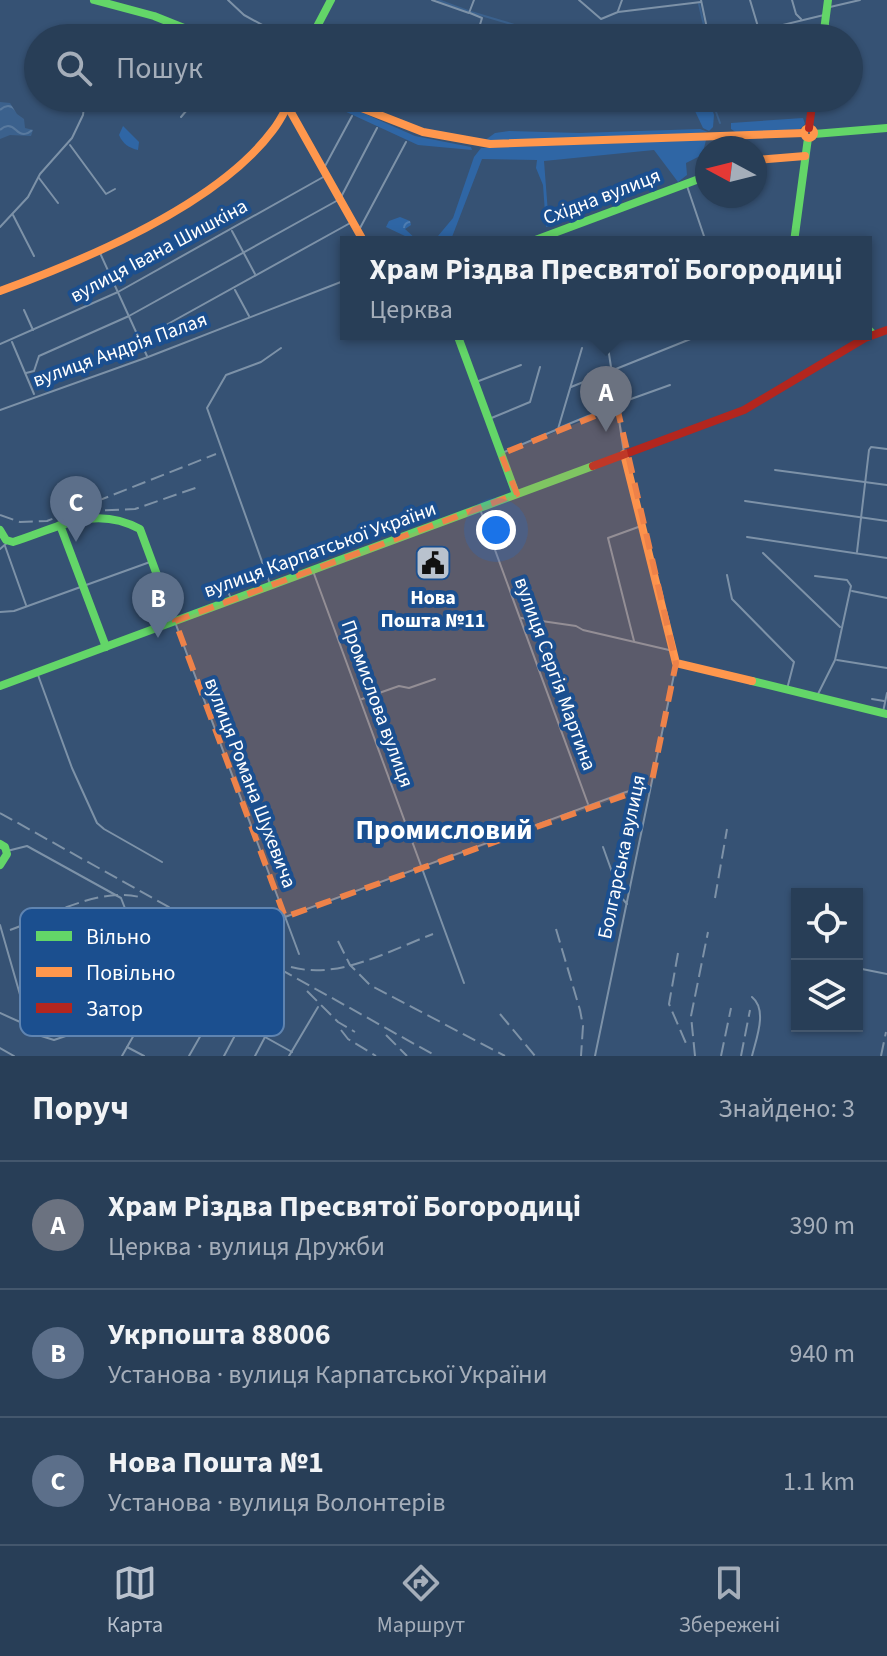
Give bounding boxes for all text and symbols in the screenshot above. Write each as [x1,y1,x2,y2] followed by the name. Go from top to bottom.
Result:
[24,24,863,112] search box
[52,46,96,90] icon: search
[116,47,203,90] text: Пошук
[695,136,767,208] north arrow
[539,162,665,232] street label: Східна вулиця
[65,192,253,310] street label: вулиця Івана Шишкіна
[340,236,872,340] popup
[369,248,843,291] text: Храм Різдва Пресвятої Богородиці
[369,291,453,328] text: Церква
[29,305,211,395] street label: вулиця Андрія Палая
[580,366,632,432] pin: A
[50,476,102,542] pin: C
[200,495,440,605] street label: вулиця Карпатської України
[476,510,516,550] your location
[414,544,452,582] public building icon: Нова Пошта №11
[132,572,184,638] pin: B
[507,573,603,775] street label: вулиця Сергія Мартина
[381,584,485,635] place label: Нова Пошта №11
[334,616,420,792] street label: Промислова вулиця
[197,674,303,892] street label: вулиця Романа Шухевича
[591,772,653,942] street label: Болгарська вулиця
[355,810,533,850] district label: Промисловий
[791,888,863,1032] map controls
[791,888,863,960] button: locate
[20,908,284,1036] legend
[86,921,151,953] text: Вільно
[86,957,175,989] text: Повільно
[791,960,863,1032] button: layers
[86,993,143,1025] text: Затор
[32,1084,129,1133] text: Поруч
[718,1090,855,1127] text: Знайдено: 3
[108,1185,581,1228] text: Храм Різдва Пресвятої Богородиці
[51,1207,65,1244] text: A
[789,1207,855,1244] text: 390 m
[108,1228,385,1265] text: Церква · вулиця Дружби
[108,1313,331,1356] text: Укрпошта 88006
[50,1335,66,1372] text: B
[789,1335,855,1372] text: 940 m
[108,1356,547,1393] text: Установа · вулиця Карпатської України
[108,1441,324,1484] text: Нова Пошта №1
[50,1463,66,1500] text: C
[783,1463,855,1500] text: 1.1 km
[108,1484,445,1521] text: Установа · вулиця Волонтерів
[107,1561,163,1641] tab: Карта
[377,1561,465,1641] tab: Маршрут
[679,1561,780,1641] tab: Збережені

